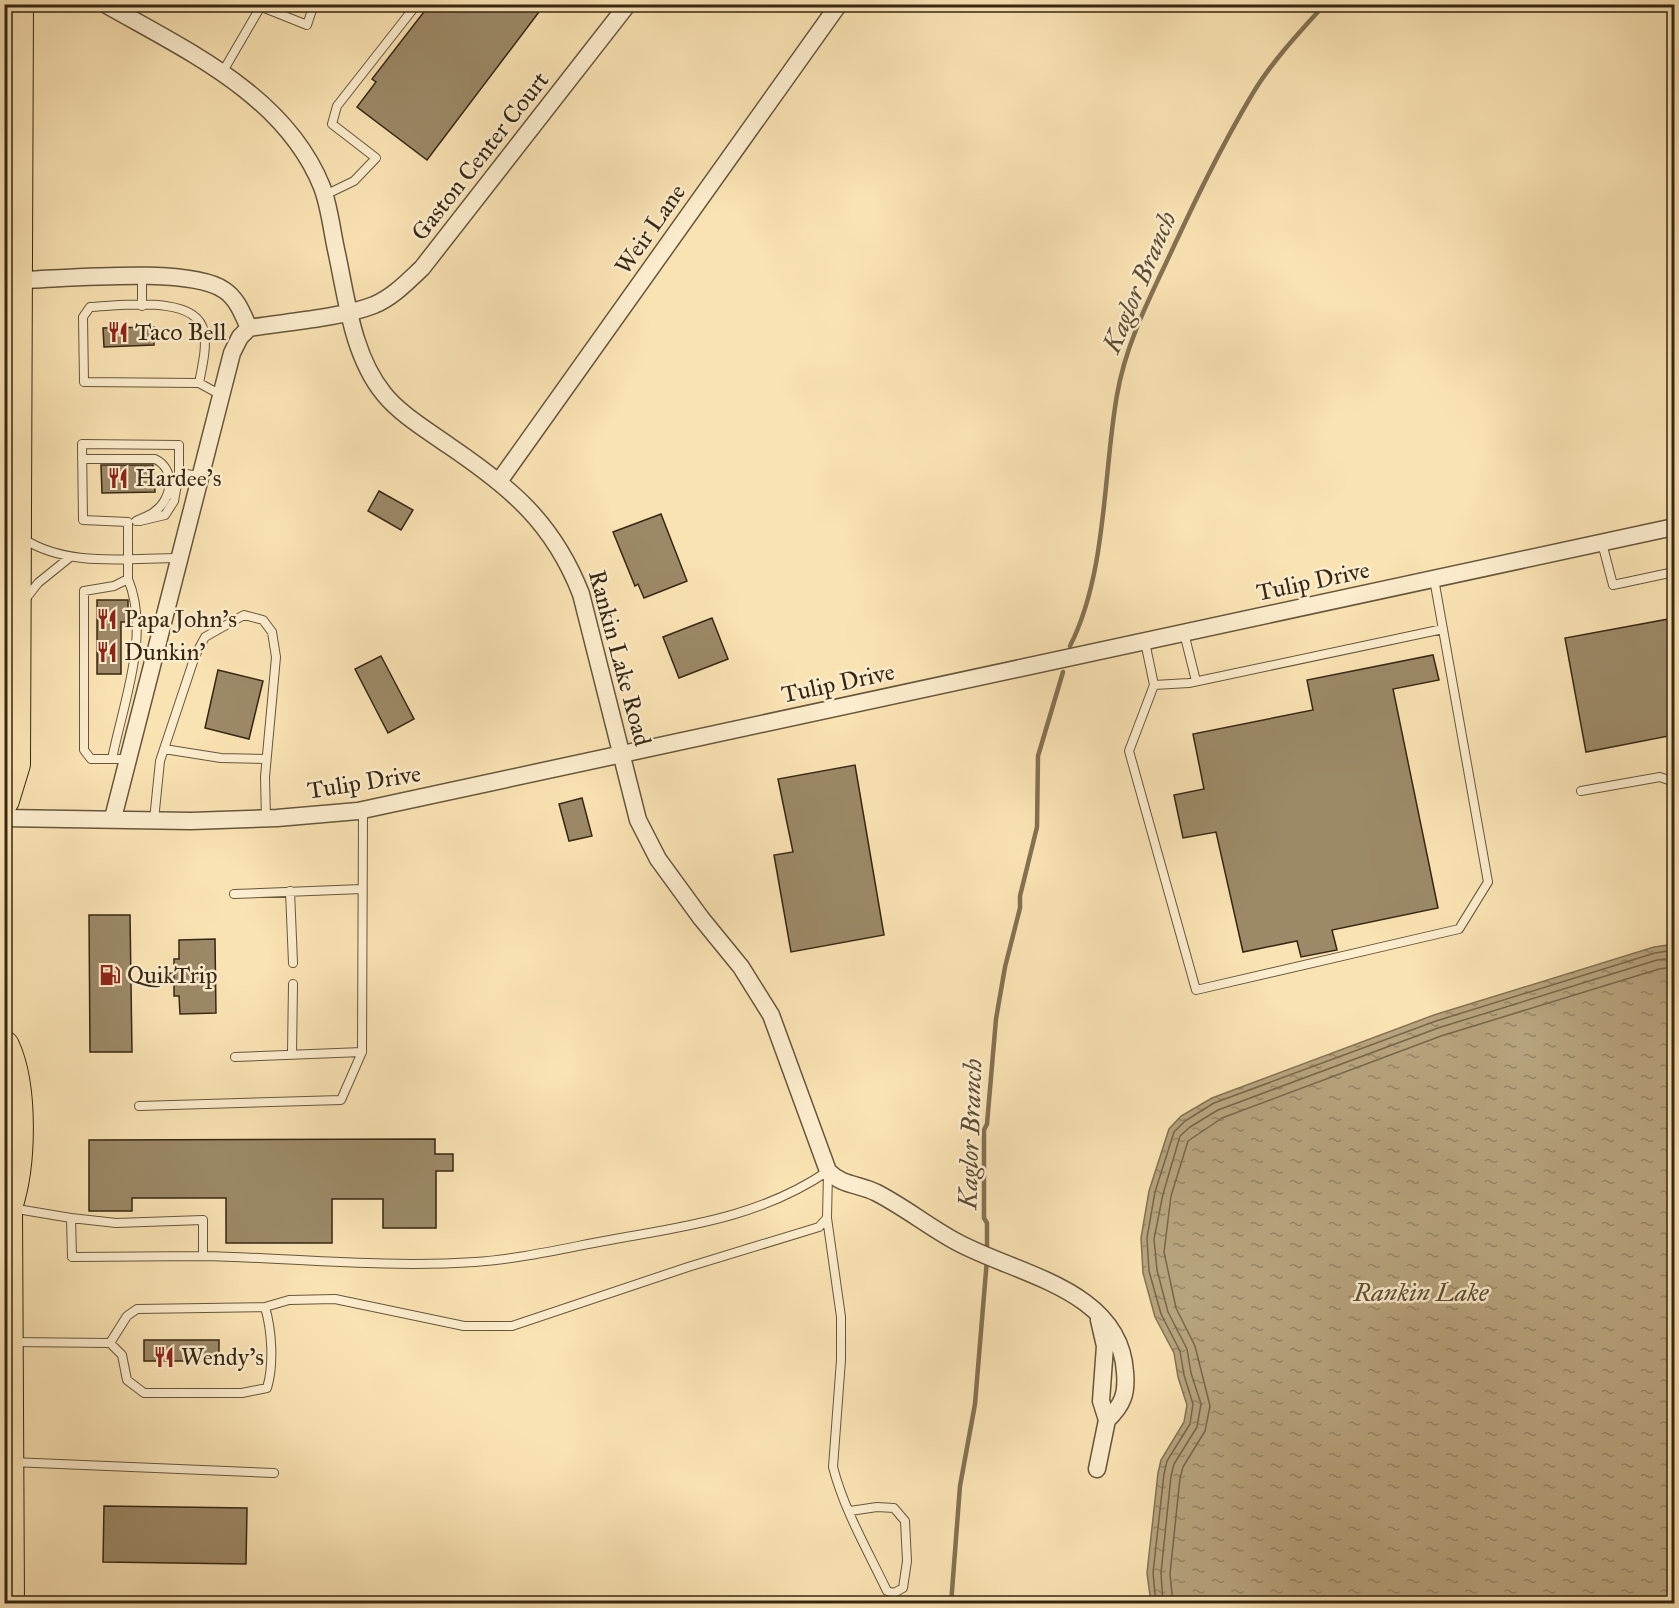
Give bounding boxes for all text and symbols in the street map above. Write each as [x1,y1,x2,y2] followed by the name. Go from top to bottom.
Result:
[405,65,556,246] street label: Gaston Center Court
[608,178,692,280] street label: Weir Lane
[1094,206,1183,359] water label: Kaglor Branch
[135,317,227,347] place label: Taco Bell
[106,320,130,344] restaurant icon: Taco Bell
[135,463,221,493] place label: Hardee's
[106,466,130,490] restaurant icon: Hardee's
[1254,554,1372,608] street label: Tulip Drive
[582,567,658,749] street label: Rankin Lake Road
[124,604,237,634] place label: Papa John's
[95,607,119,631] restaurant icon: Papa John's
[124,637,205,667] place label: Dunkin'
[95,640,119,664] restaurant icon: Dunkin'
[779,656,897,710] street label: Tulip Drive
[305,758,423,806] street label: Tulip Drive
[127,960,217,990] place label: QuikTrip
[98,963,122,987] fuel station icon: QuikTrip
[951,1058,989,1212] water label: Kaglor Branch
[1352,1276,1490,1308] water label: Rankin Lake
[181,1342,264,1372] place label: Wendy's
[152,1345,176,1369] restaurant icon: Wendy's

